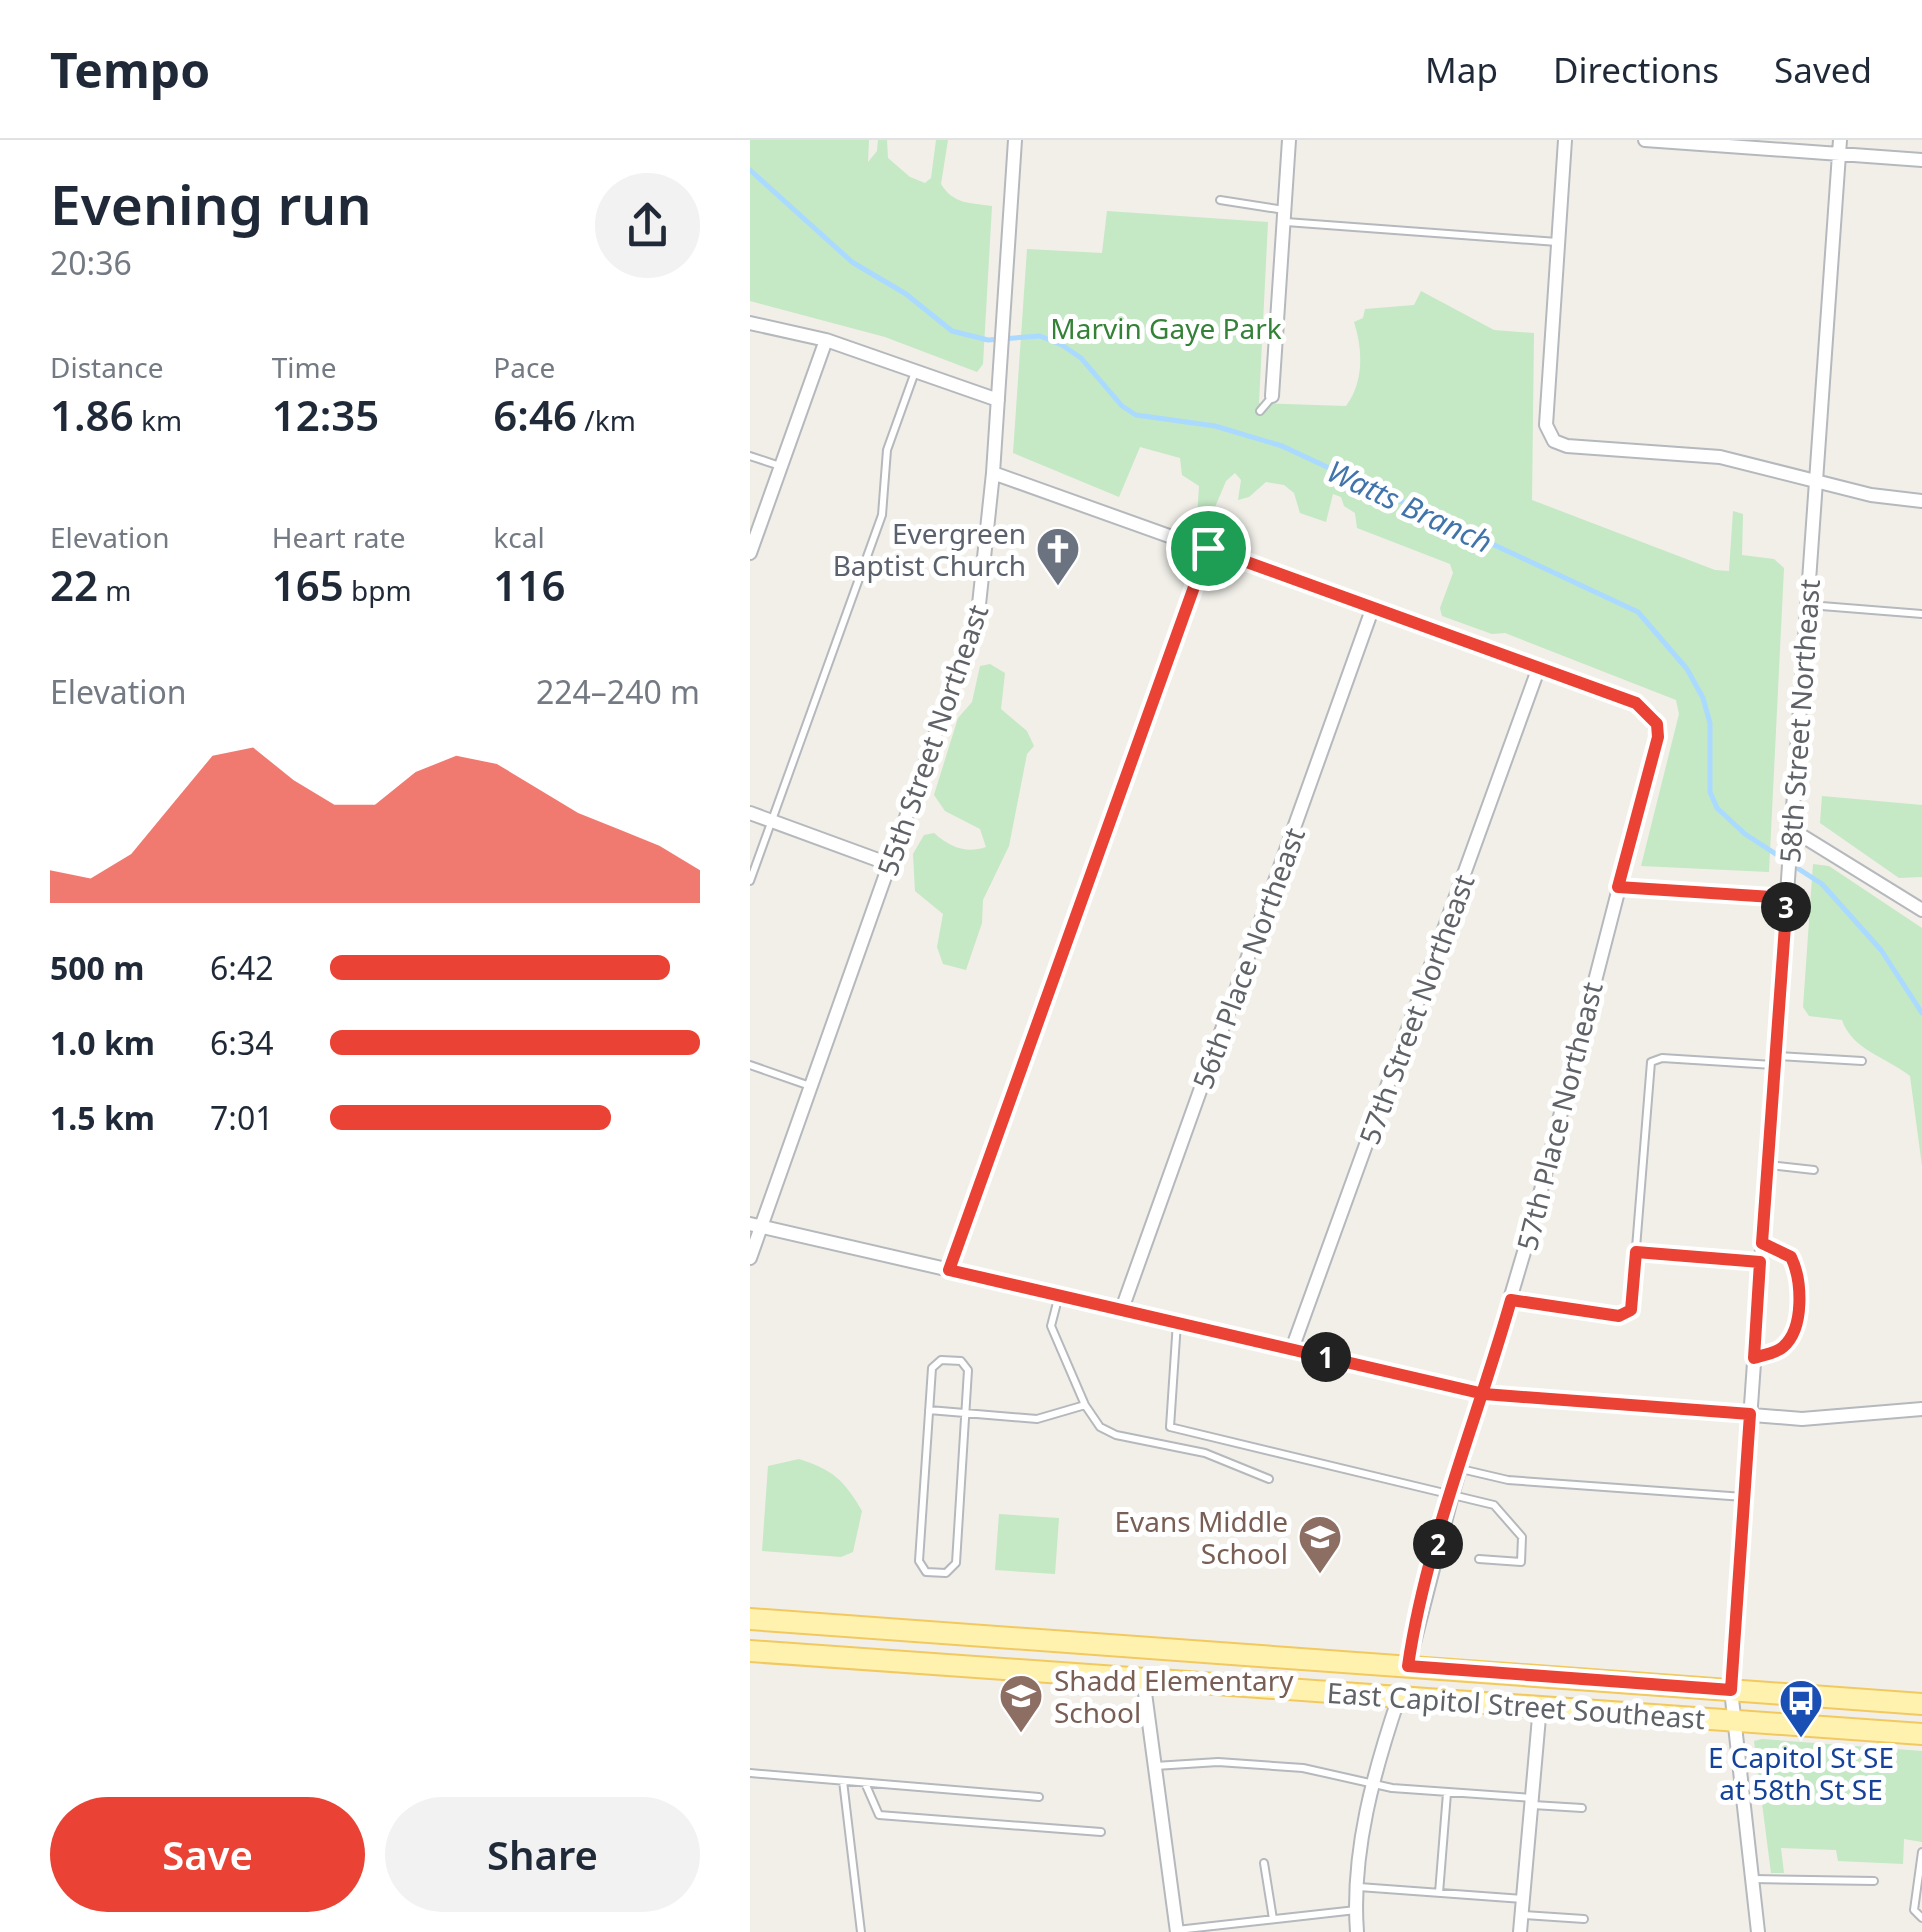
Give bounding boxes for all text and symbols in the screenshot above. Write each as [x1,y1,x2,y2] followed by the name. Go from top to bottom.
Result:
[50,37,210,102] text: Tempo
[1425,46,1498,93] text: Map
[1553,46,1719,93] text: Directions
[1774,46,1872,93] text: Saved
[50,166,371,241] text: Evening run
[595,173,700,278] button: share
[50,241,132,284] text: 20:36
[1050,309,1282,347] park label: Marvin Gaye Park
[50,348,163,386] text: Distance
[272,348,336,386] text: Time
[493,348,555,386] text: Pace
[50,386,134,443] text: 1.86
[272,386,379,443] text: 12:35
[493,386,577,443] text: 6:46
[134,401,182,439] text: km
[577,401,636,439] text: /km
[1321,450,1499,562] water label: Watts Branch
[1166,506,1251,591] pin
[833,514,1026,584] place label: Evergreen Baptist Church
[50,518,170,556] text: Elevation
[272,518,405,556] text: Heart rate
[493,518,545,556] text: kcal
[1181,521,1236,576] icon: arrive
[1035,526,1081,587] church icon: Evergreen Baptist Church
[50,556,98,613] text: 22
[272,556,344,613] text: 165
[493,556,565,613] text: 116
[98,571,132,609] text: m
[344,571,412,609] text: bpm
[1770,578,1828,864] street label: 58th Street Northeast
[868,599,996,881] street label: 55th Street Northeast
[50,670,187,713] text: Elevation
[536,670,700,713] text: 224–240 m
[1183,822,1313,1094] street label: 56th Place Northeast
[1350,869,1482,1149] street label: 57th Street Northeast
[1761,882,1811,932] pin: 3
[1778,888,1794,926] text: 3
[50,946,144,989] text: 500 m
[210,946,274,989] text: 6:42
[1507,978,1611,1254] street label: 57th Place Northeast
[50,1021,155,1064] text: 1.0 km
[210,1021,274,1064] text: 6:34
[50,1096,155,1139] text: 1.5 km
[210,1096,274,1139] text: 7:01
[1301,1332,1351,1382] pin: 1
[1318,1338,1334,1376] text: 1
[1114,1502,1288,1572] place label: Evans Middle School
[1297,1514,1343,1575] school or university icon: Evans Middle School
[1413,1519,1463,1569] pin: 2
[1430,1525,1446,1563] text: 2
[1054,1661,1294,1731] place label: Shadd Elementary School
[998,1673,1044,1734] school or university icon: Shadd Elementary School
[1326,1673,1706,1737] street label: East Capitol Street Southeast
[1778,1678,1824,1739] bus stop icon: E Capitol St SE at 58th St SE
[1708,1738,1894,1808] place label: E Capitol St SE at 58th St SE
[50,1797,365,1912] button: Save
[385,1797,700,1912] button: Share

